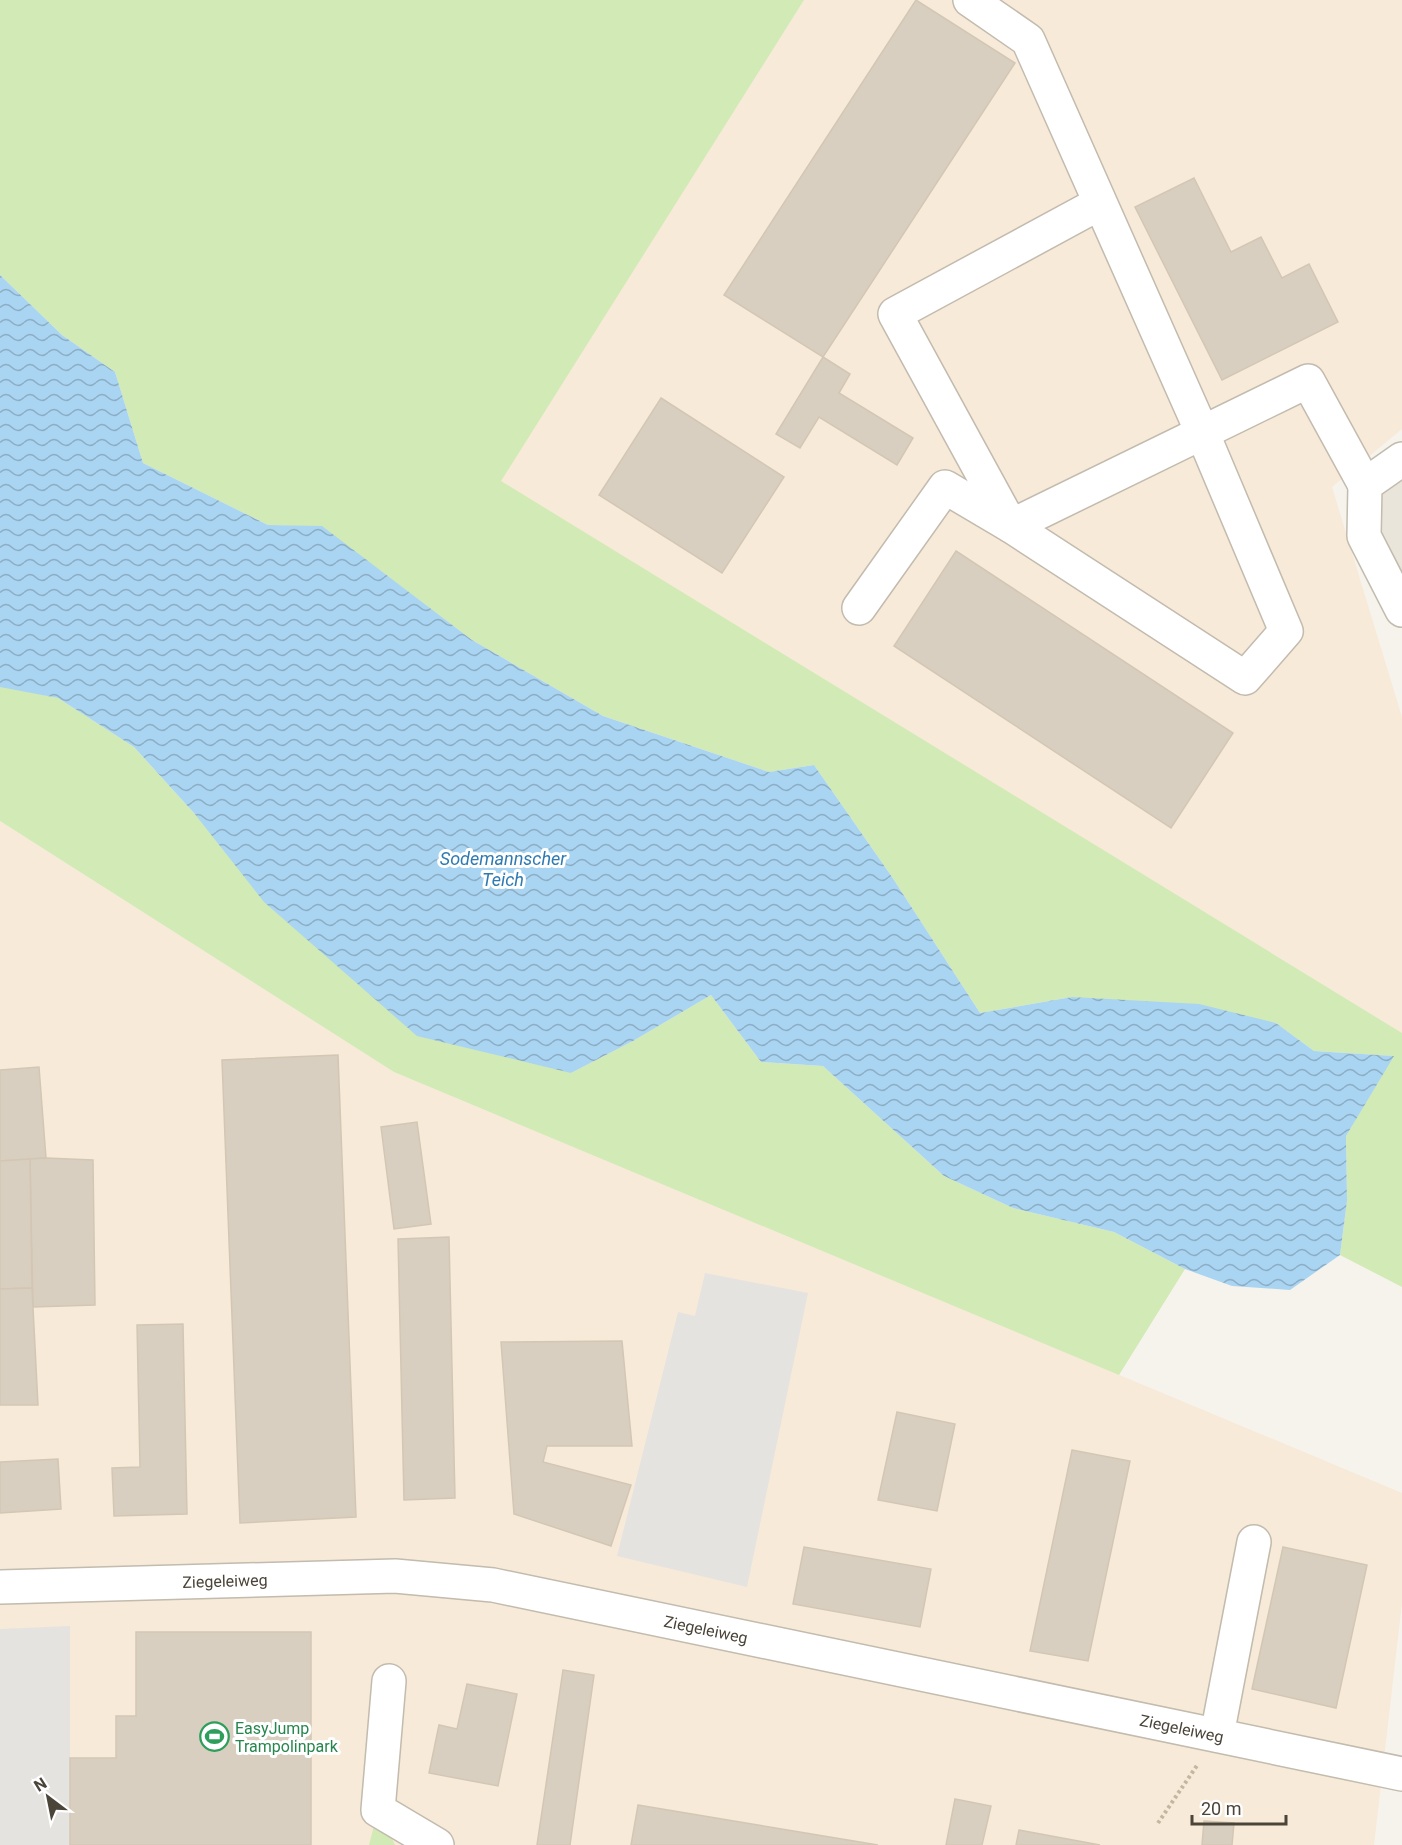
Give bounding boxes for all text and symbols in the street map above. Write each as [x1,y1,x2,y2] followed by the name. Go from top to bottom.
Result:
[440,848,567,890] water label: Sodemannscher Teich
[182,1571,268,1592] street label: Ziegeleiweg
[662,1612,749,1648] street label: Ziegeleiweg
[1138,1711,1225,1747] street label: Ziegeleiweg
[235,1719,339,1756] place label: EasyJump Trampolinpark
[198,1721,230,1753] sports icon: EasyJump Trampolinpark
[18,1767,78,1827] north arrow
[30,1774,50,1796] text: N
[1192,1788,1286,1826] scale bar
[1201,1798,1241,1819] text: 20 m

